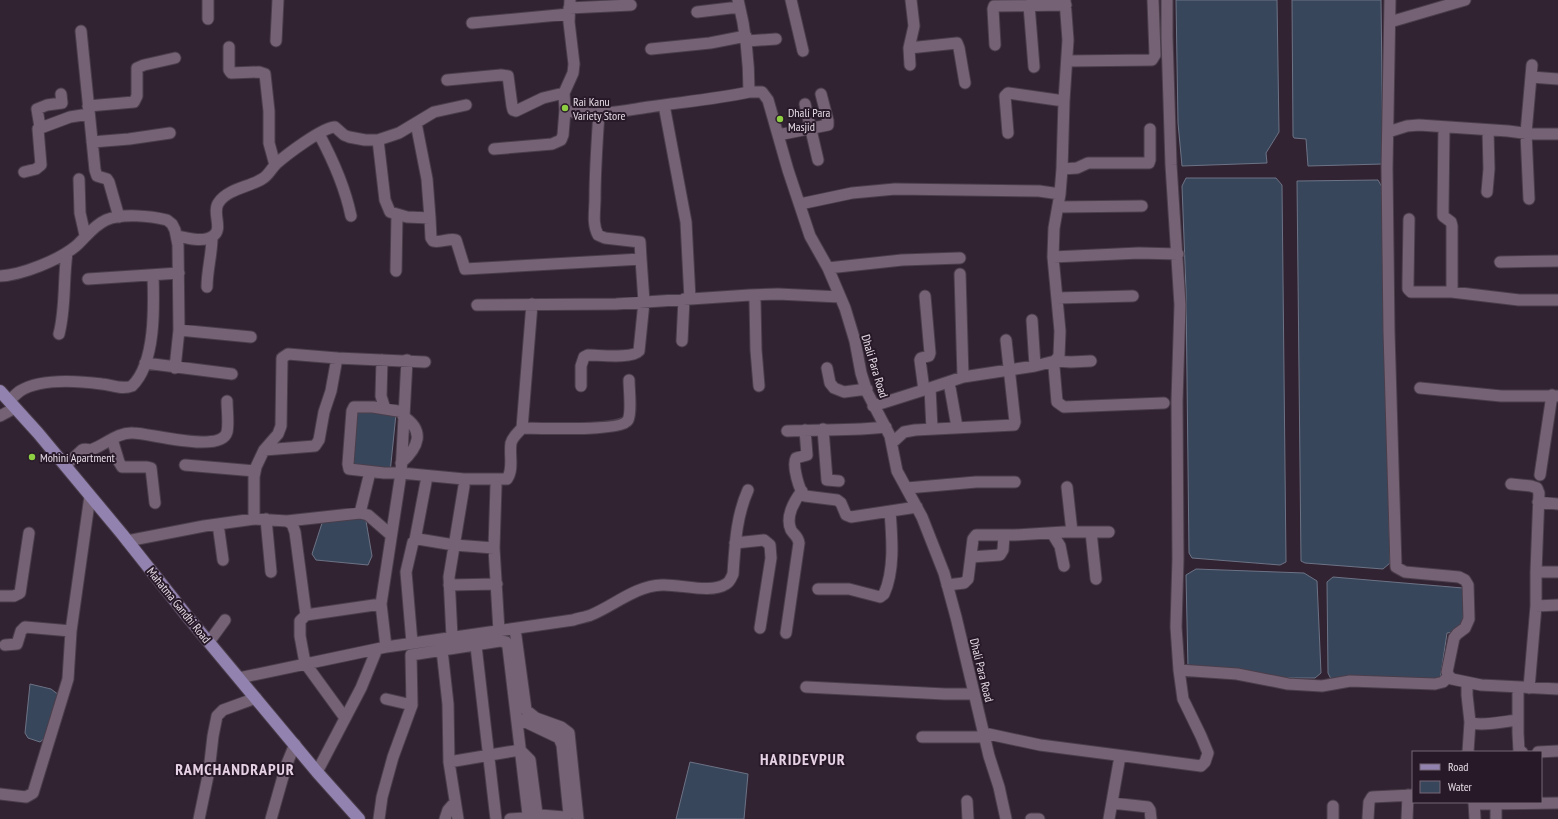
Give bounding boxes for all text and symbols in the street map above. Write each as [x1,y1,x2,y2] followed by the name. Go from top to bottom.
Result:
[572,94,625,123] place label: Rai Kanu Variety Store
[560,103,570,113] marker: Rai Kanu Variety Store
[788,105,831,134] place label: Dhali Para Masjid
[775,114,785,124] marker: Dhali Para Masjid
[858,333,892,399] street label: Dhali Para Road
[40,450,115,465] place label: Mohini Apartment
[27,452,37,462] marker: Mohini Apartment
[144,564,214,646] street label: Mahatma Gandhi Road
[967,636,997,704] street label: Dhali Para Road
[760,749,846,769] district label: HARIDEVPUR
[1412,751,1542,803] legend
[175,759,295,779] district label: RAMCHANDRAPUR
[1448,759,1468,774] text: Road
[1448,779,1473,794] text: Water

